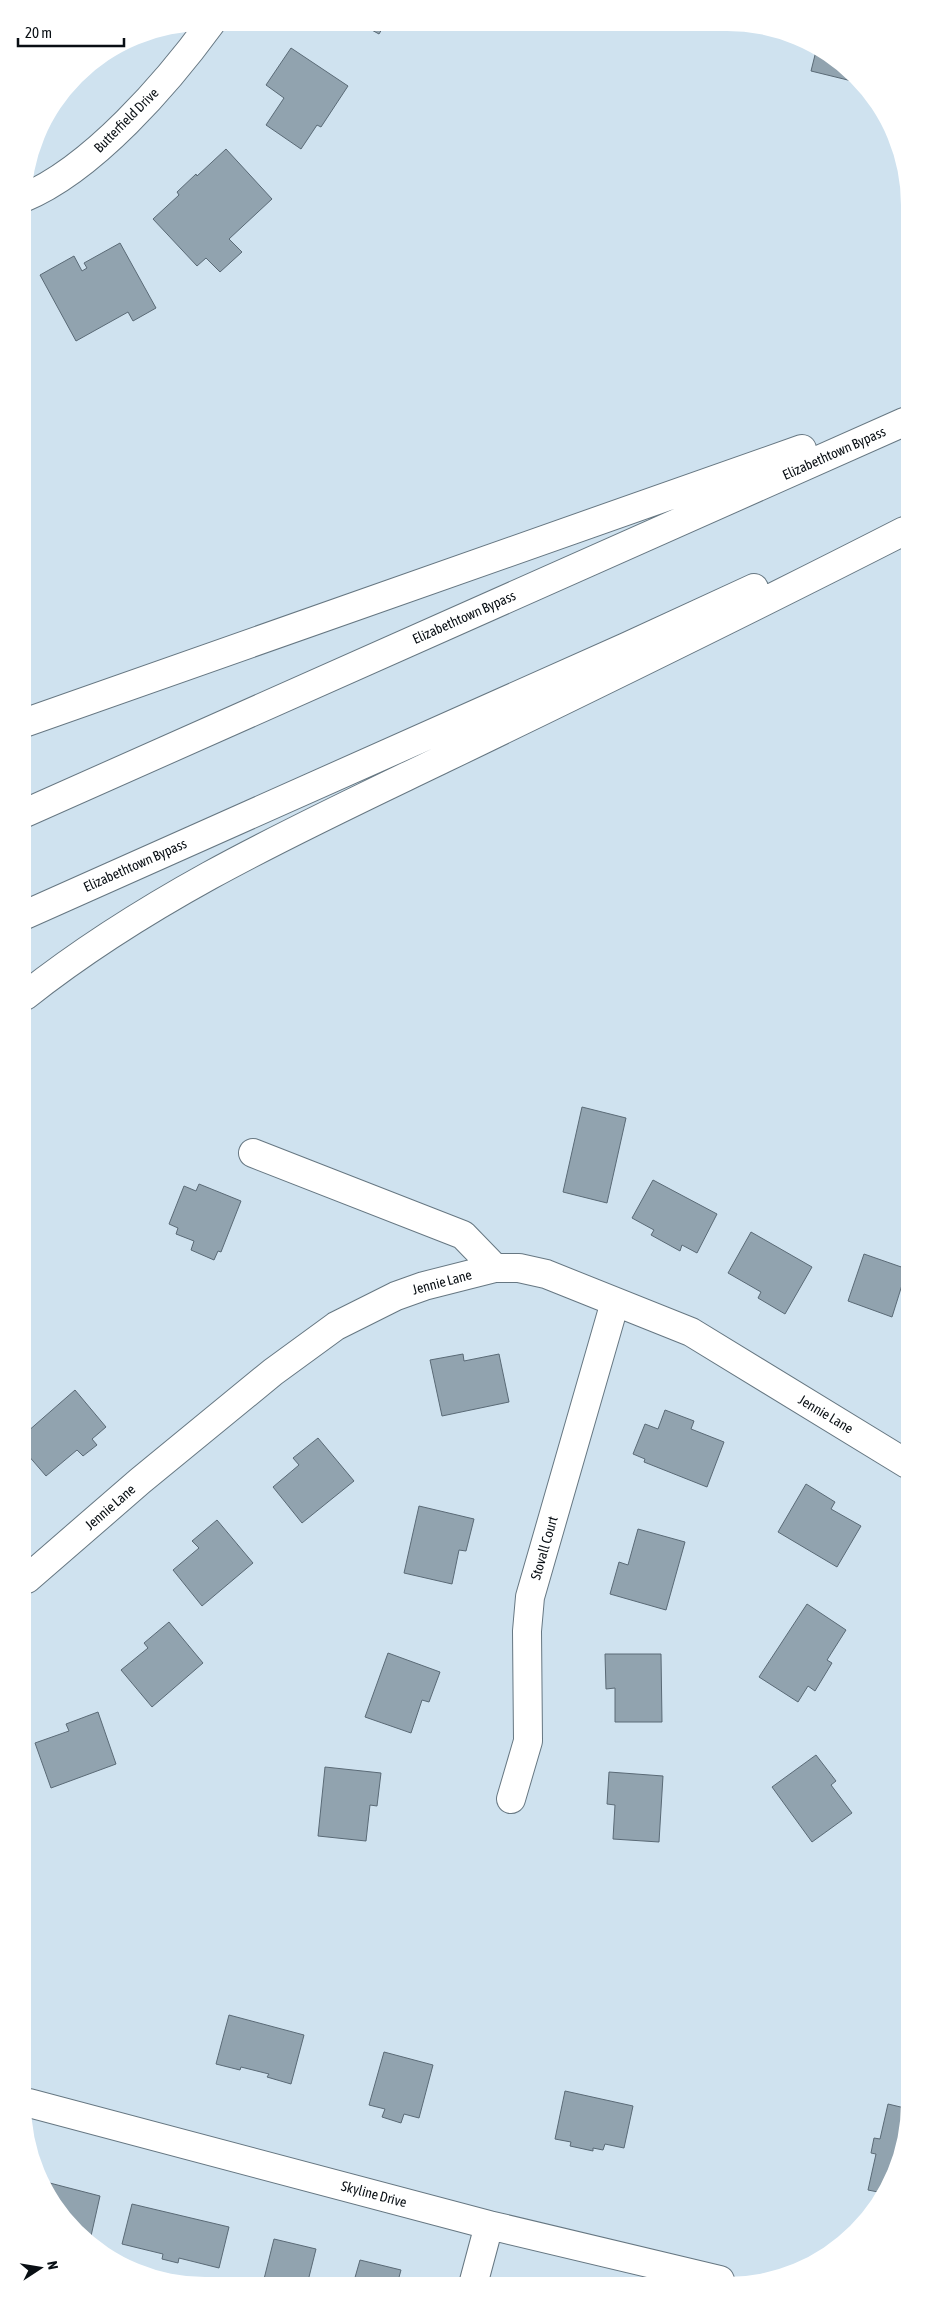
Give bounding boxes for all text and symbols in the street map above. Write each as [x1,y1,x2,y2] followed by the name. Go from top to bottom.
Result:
[18,15,124,47] scale bar
[25,24,52,41] text: 20 m
[91,85,161,155] street label: Butterfield Drive
[780,423,888,483] street label: Elizabethtown Bypass
[410,587,518,647] street label: Elizabethtown Bypass
[81,835,189,895] street label: Elizabethtown Bypass
[410,1266,474,1298] street label: Jennie Lane
[796,1391,856,1437] street label: Jennie Lane
[82,1481,138,1533] street label: Jennie Lane
[527,1514,561,1582] street label: Stovall Court
[340,2178,408,2210] street label: Skyline Drive
[15,2243,65,2293] north arrow
[44,2260,61,2271] text: N

